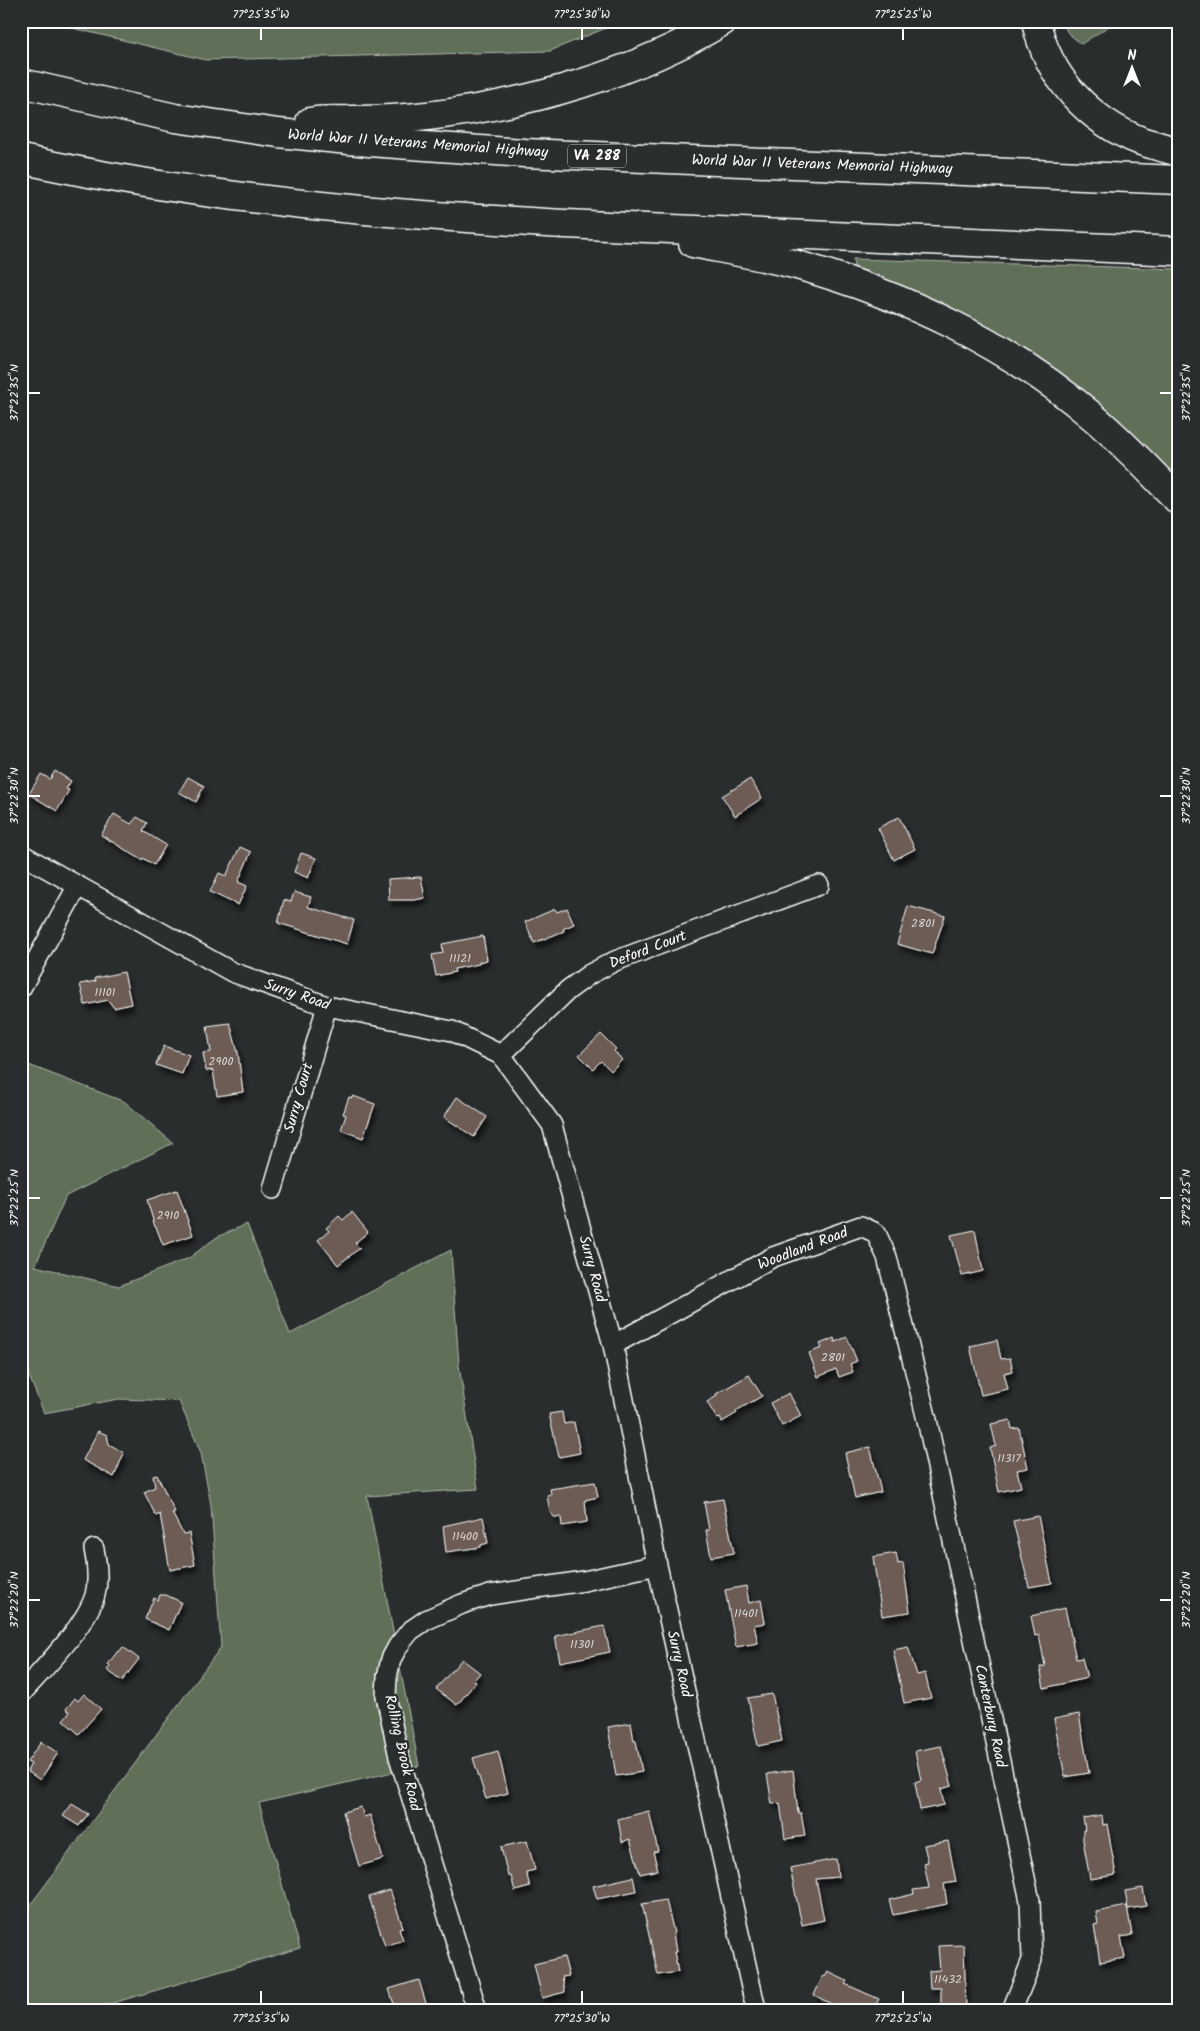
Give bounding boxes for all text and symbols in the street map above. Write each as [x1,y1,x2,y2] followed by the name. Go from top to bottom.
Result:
[233,5,289,24] text: 77°25'35"W
[554,5,610,24] text: 77°25'30"W
[874,5,932,24] text: 77°25'25"W
[1108,42,1158,92] north arrow
[1128,45,1137,67] text: N
[287,123,550,165] street label: World War II Veterans Memorial Highway
[568,144,626,168] road number: VA 288
[691,148,954,182] street label: World War II Veterans Memorial Highway
[5,364,24,422] text: 37°22'35"N
[1177,364,1196,422] text: 37°22'35"N
[5,767,24,825] text: 37°22'30"N
[1177,767,1196,825] text: 37°22'30"N
[911,914,935,933] house number: 2801
[606,924,690,976] street label: Deford Court
[449,949,471,968] house number: 11121
[261,973,334,1018] street label: Surry Road
[94,983,116,1002] house number: 11101
[209,1052,233,1071] house number: 2900
[278,1060,320,1136] street label: Surry Court
[5,1169,24,1227] text: 37°22'25"N
[1177,1169,1196,1227] text: 37°22'25"N
[157,1206,179,1225] house number: 2910
[754,1221,852,1277] street label: Woodland Road
[572,1233,613,1306] street label: Surry Road
[821,1348,845,1367] house number: 2801
[997,1449,1021,1468] house number: 11317
[452,1527,478,1546] house number: 11400
[5,1571,24,1629] text: 37°22'20"N
[1177,1571,1196,1629] text: 37°22'20"N
[734,1604,758,1623] house number: 11401
[660,1628,698,1700] street label: Surry Road
[570,1635,594,1654] house number: 11301
[967,1662,1013,1770] street label: Canterbury Road
[377,1692,427,1814] street label: Rolling Brook Road
[934,1970,962,1989] house number: 11432
[233,2009,289,2028] text: 77°25'35"W
[554,2009,610,2028] text: 77°25'30"W
[874,2009,932,2028] text: 77°25'25"W

